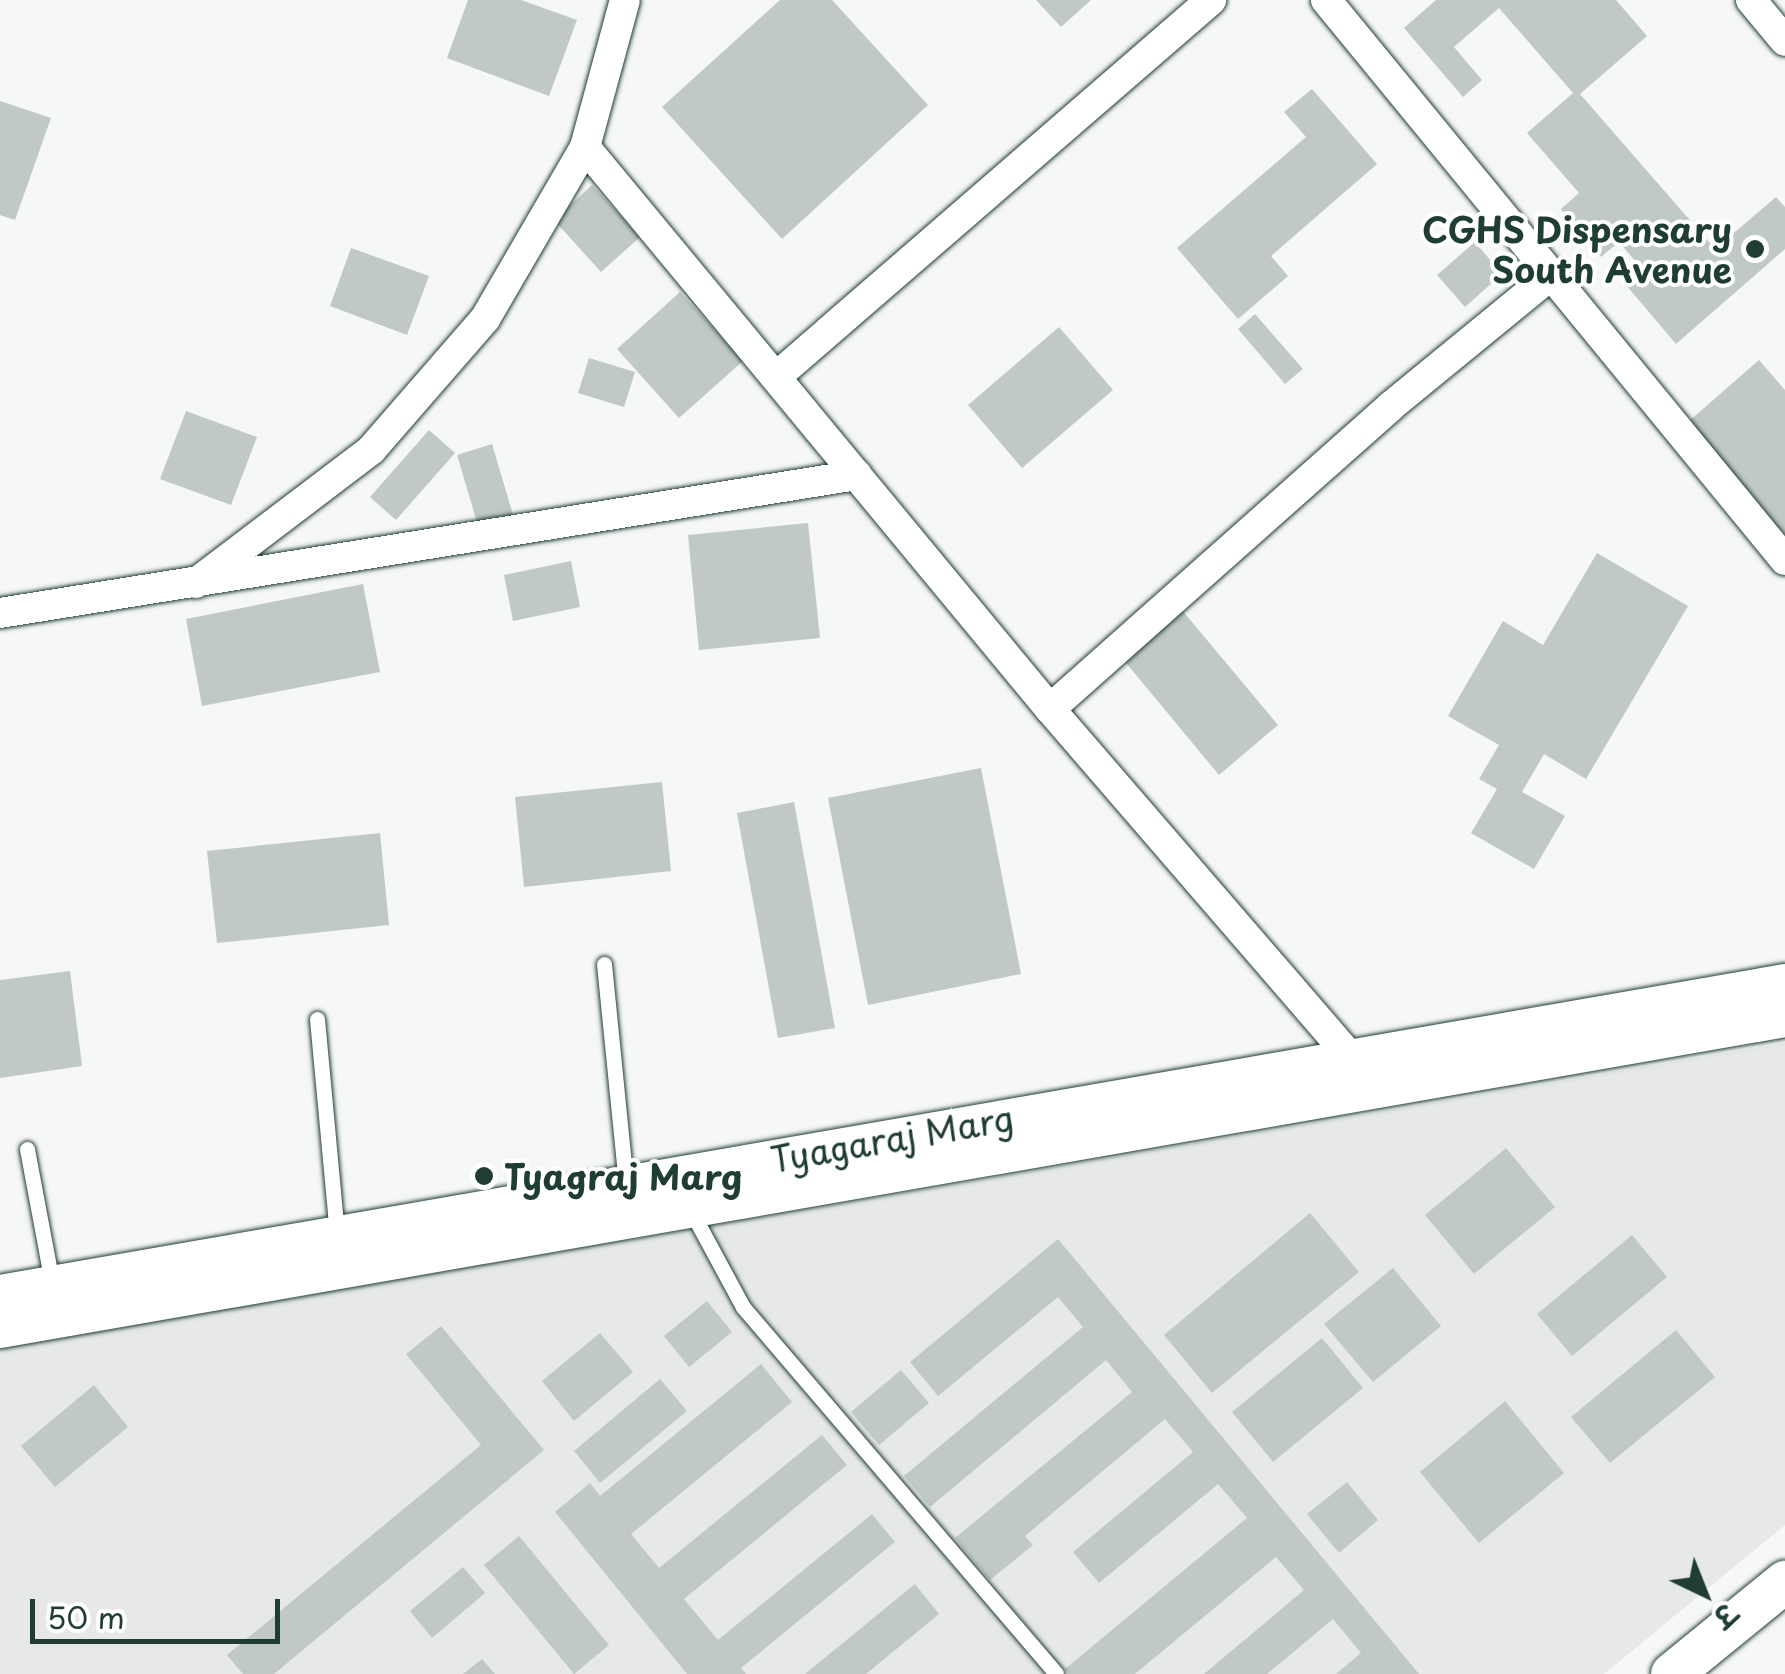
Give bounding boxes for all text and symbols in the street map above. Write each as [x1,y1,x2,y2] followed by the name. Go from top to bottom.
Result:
[1420,208,1732,290] place label: CGHS Dispensary South Avenue
[1742,236,1768,262] marker: CGHS Dispensary South Avenue
[766,1096,1018,1180] street label: Tyagaraj Marg
[504,1155,745,1197] place label: Tyagraj Marg
[473,1165,495,1187] marker: Tyagraj Marg
[1655,1544,1755,1644] north arrow
[35,1579,285,1641] scale bar
[47,1594,125,1639] text: 50 m
[1704,1594,1747,1638] text: उ

